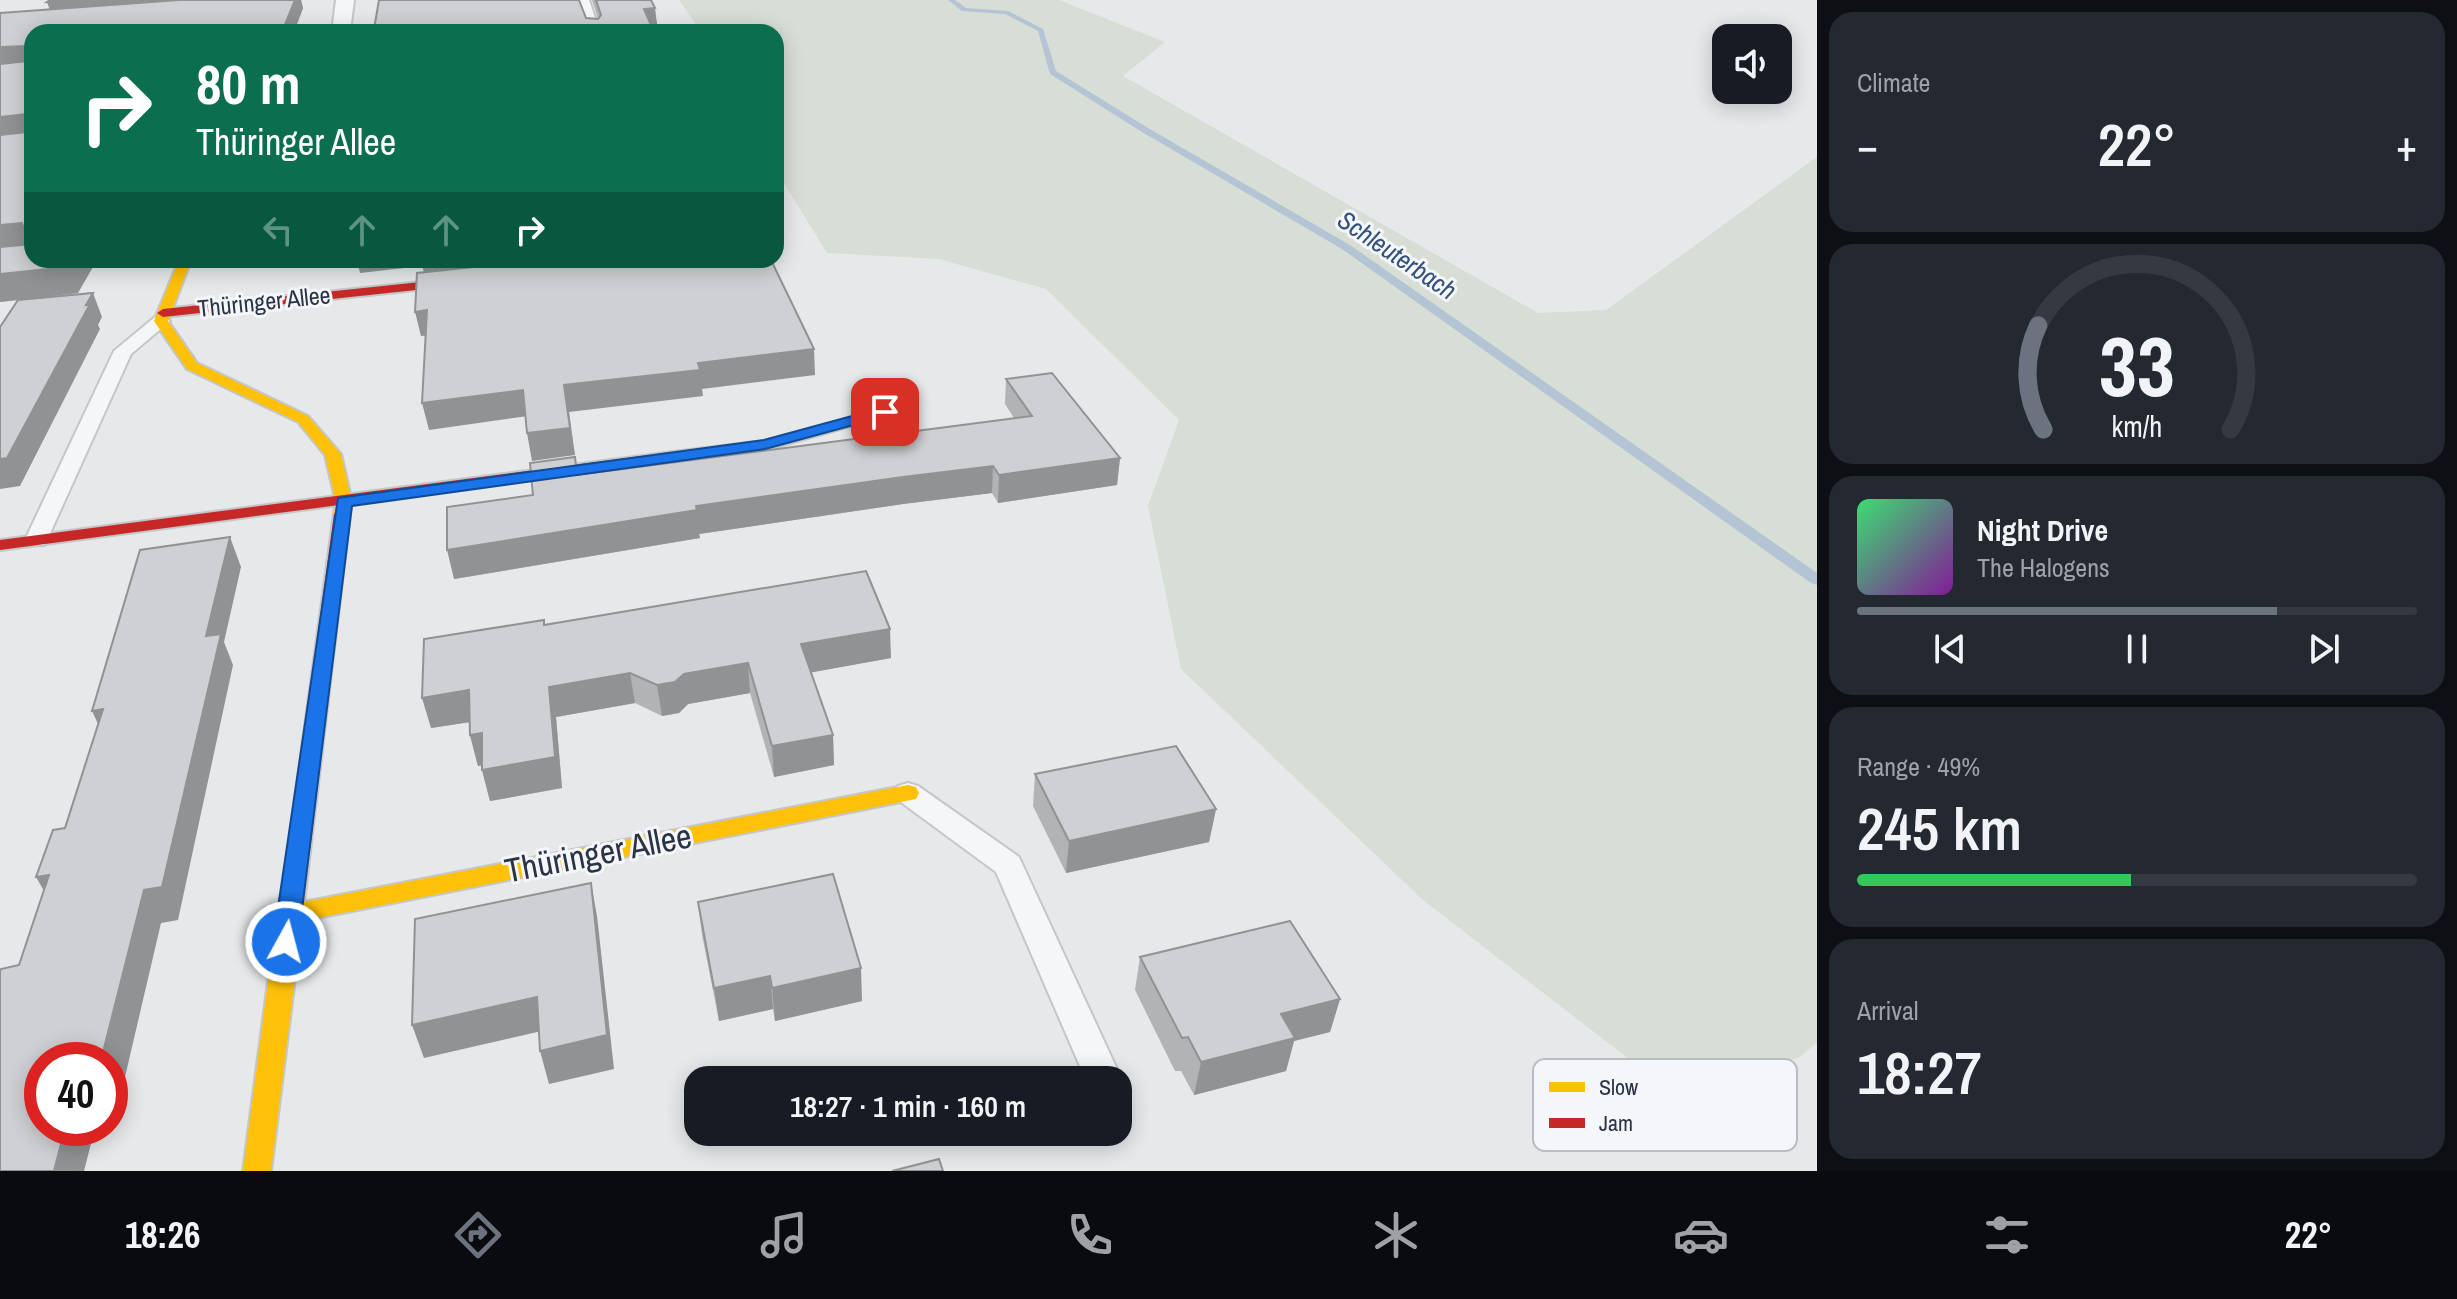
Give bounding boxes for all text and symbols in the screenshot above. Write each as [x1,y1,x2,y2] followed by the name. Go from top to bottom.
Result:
[1712,24,1792,104] map controls
[1712,24,1792,104] button: sound
[196,46,301,121] text: 80 m
[64,56,168,160] icon: right
[1857,65,1930,100] text: Climate
[2098,104,2176,185] text: 22°
[1857,115,1878,175] text: −
[2396,115,2417,175] text: +
[196,118,396,166] text: Thüringer Allee
[1331,202,1464,307] water label: Schleuterbach
[256,208,300,252] icon: left
[340,208,384,252] icon: ahead
[424,208,468,252] icon: ahead
[508,208,552,252] icon: right
[196,278,332,324] street label: Thüringer Allee
[2099,309,2175,421] text: 33
[851,378,919,446] pin
[863,390,907,434] icon: arrive
[2112,407,2162,446] text: km/h
[1977,510,2108,550] text: Night Drive
[1977,550,2110,585] text: The Halogens
[1928,627,1972,671] icon: previous
[2115,627,2159,671] icon: pause
[2302,627,2346,671] icon: next
[1857,749,1980,784] text: Range · 49%
[1857,788,2022,869] text: 245 km
[501,812,695,894] street label: Thüringer Allee
[244,900,328,984] position arrow
[1857,993,1919,1028] text: Arrival
[1857,1032,1982,1113] text: 18:27
[24,1042,128,1146] speed limit sign: 40
[1533,1059,1797,1151] legend
[1599,1072,1638,1102] text: Slow
[790,1086,1026,1126] text: 18:27 · 1 min · 160 m
[1599,1108,1633,1138] text: Jam
[450,1207,506,1263] icon: directions
[756,1207,812,1263] icon: music
[1062,1207,1118,1263] icon: phone
[1368,1207,1424,1263] icon: climate
[1673,1207,1729,1263] icon: car
[1979,1207,2035,1263] icon: filters
[125,1211,200,1259] text: 18:26
[2285,1211,2332,1259] text: 22°

